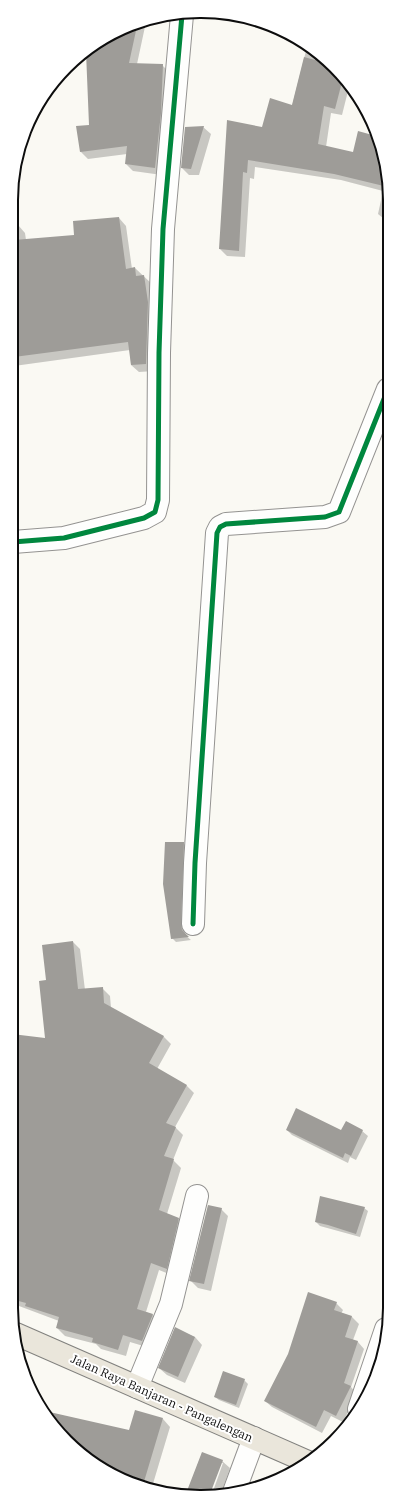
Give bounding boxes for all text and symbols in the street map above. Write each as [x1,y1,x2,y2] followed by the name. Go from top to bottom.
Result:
[69,1351,256,1445] street label: Jalan Raya Banjaran - Pangalengan

